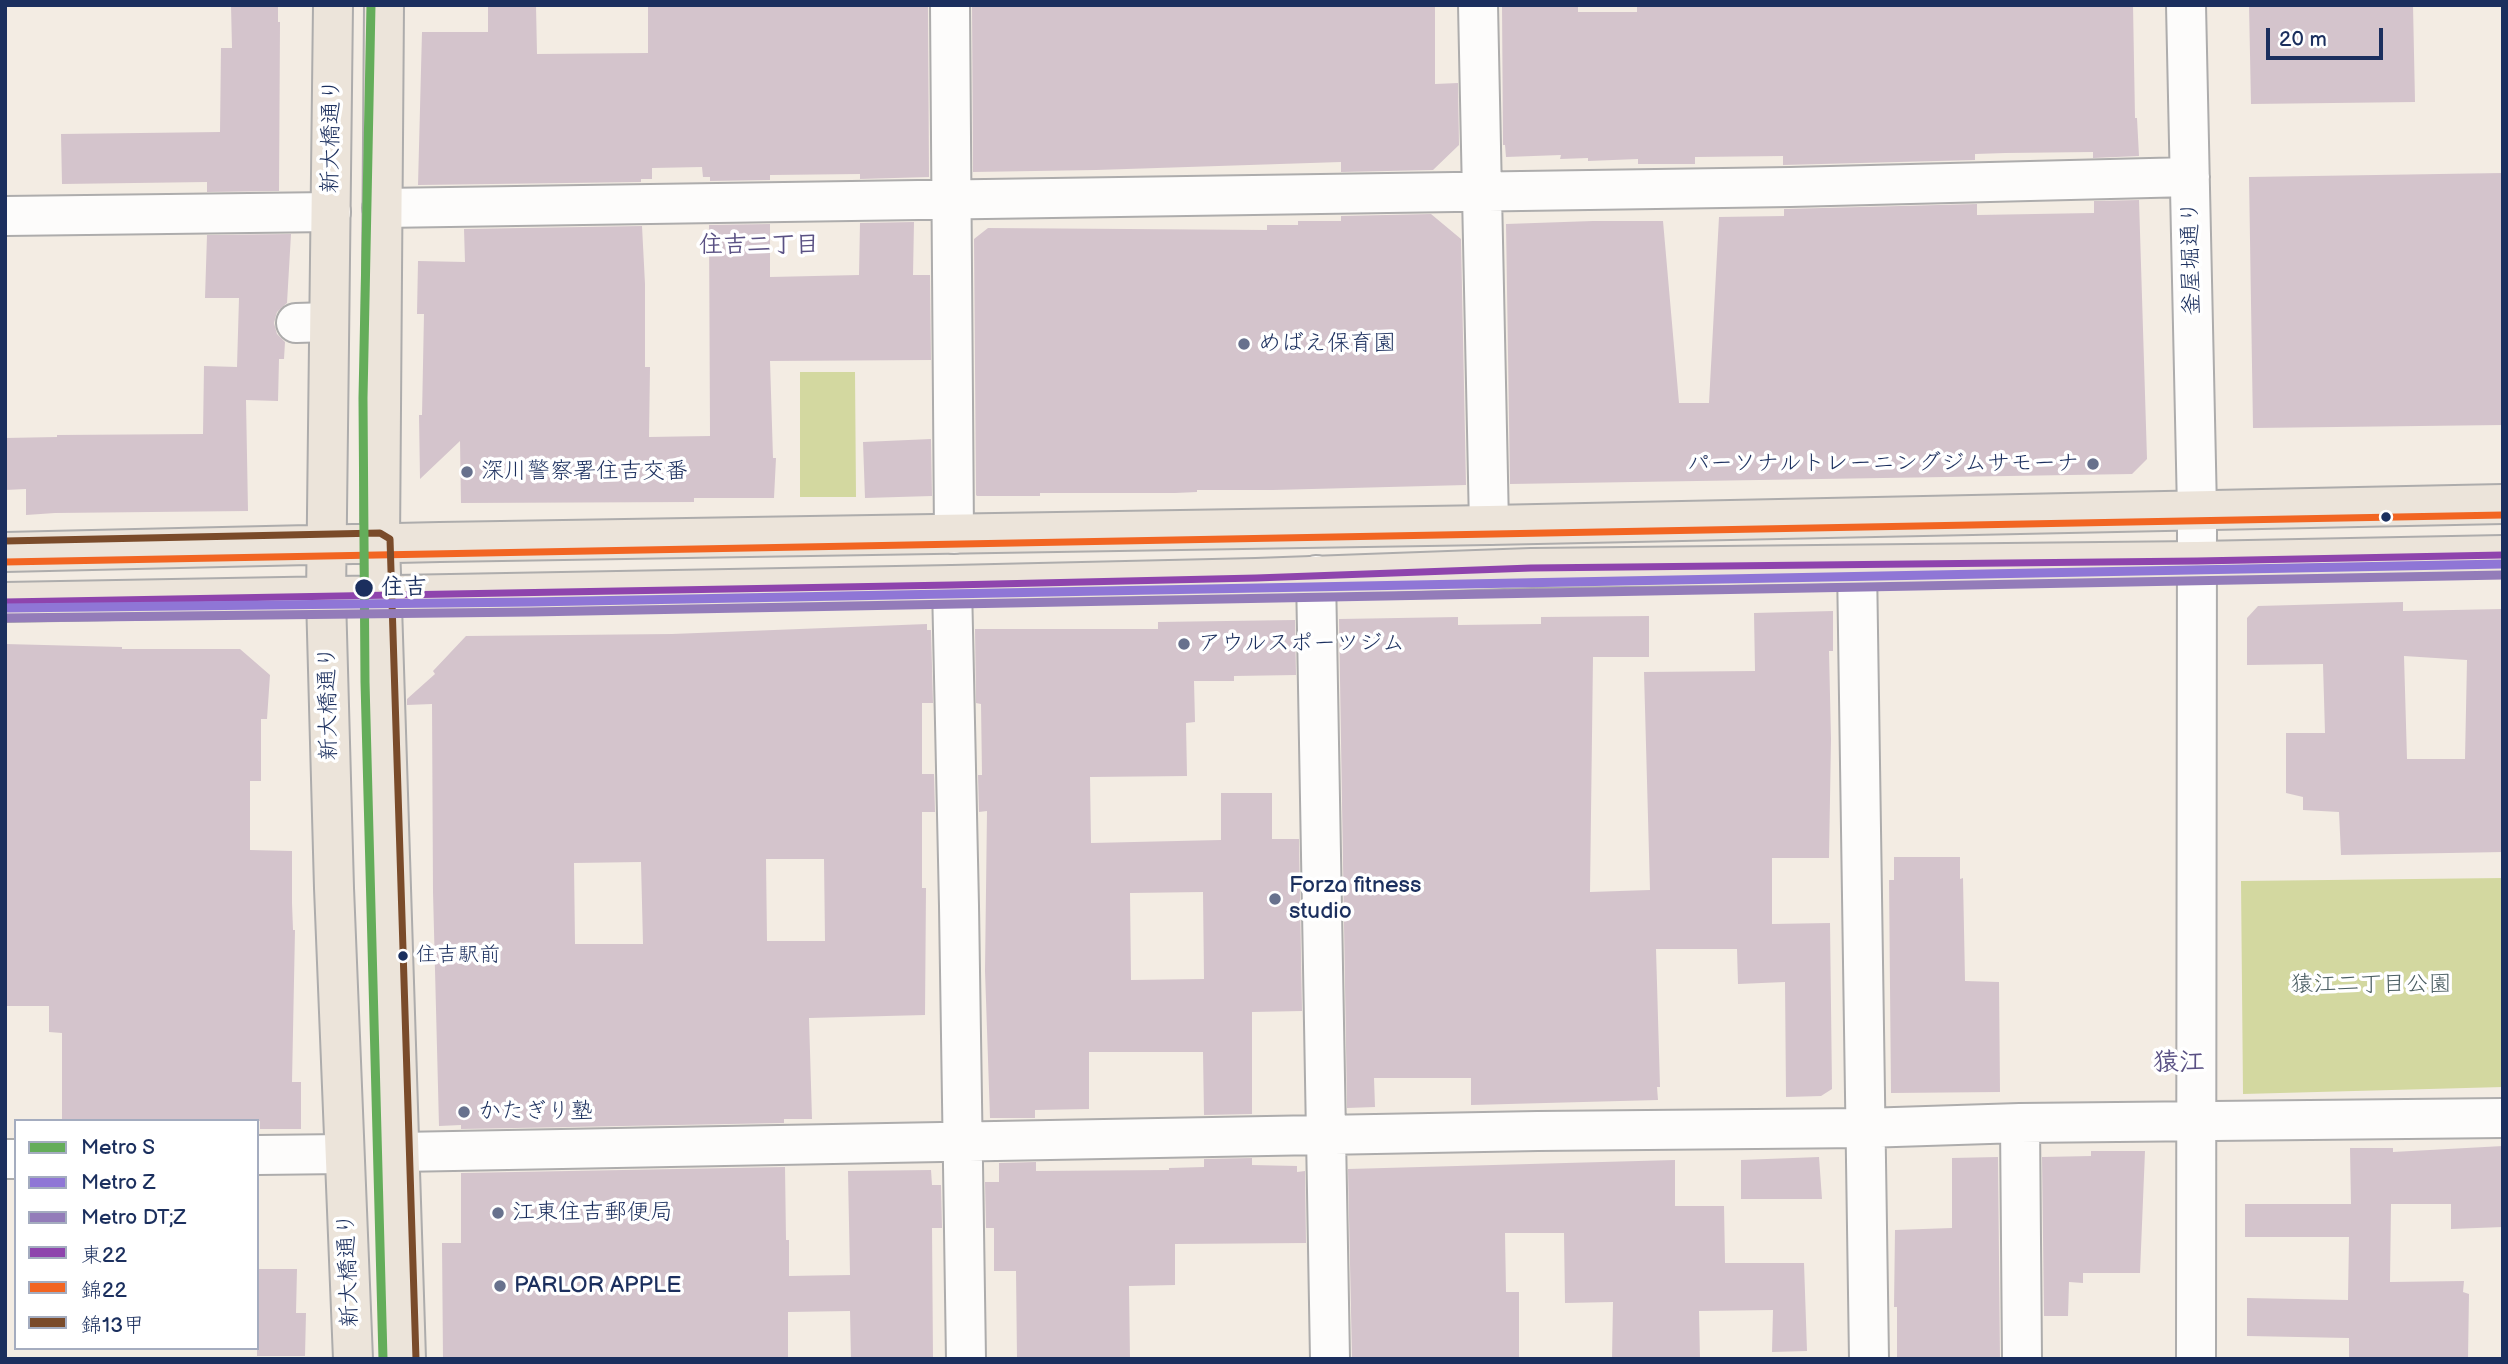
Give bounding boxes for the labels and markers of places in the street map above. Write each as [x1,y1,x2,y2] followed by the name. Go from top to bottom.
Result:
[1258,330,1396,358] place label: めばえ保育園
[1236,336,1252,352] marker: めばえ保育園
[1687,450,2079,478] place label: パーソナルトレーニングジムサモーナ
[2085,456,2101,472] marker: パーソナルトレーニングジムサモーナ
[481,458,688,486] place label: 深川警察署住吉交番
[459,464,475,480] marker: 深川警察署住吉交番
[2379,510,2393,524] unlabelled marker
[381,574,427,602] place label: 住吉
[353,577,375,599] marker: 住吉
[1198,630,1405,658] place label: アウルスポーツジム
[1176,636,1192,652] marker: アウルスポーツジム
[1289,872,1421,926] place label: Forza fitness studio
[1267,891,1283,907] marker: Forza fitness studio
[416,943,500,969] place label: 住吉駅前
[396,949,410,963] marker: 住吉駅前
[478,1098,593,1126] place label: かたぎり塾
[456,1104,472,1120] marker: かたぎり塾
[512,1199,673,1227] place label: 江東住吉郵便局
[490,1205,506,1221] marker: 江東住吉郵便局
[514,1272,681,1300] place label: PARLOR APPLE
[492,1278,508,1294] marker: PARLOR APPLE

